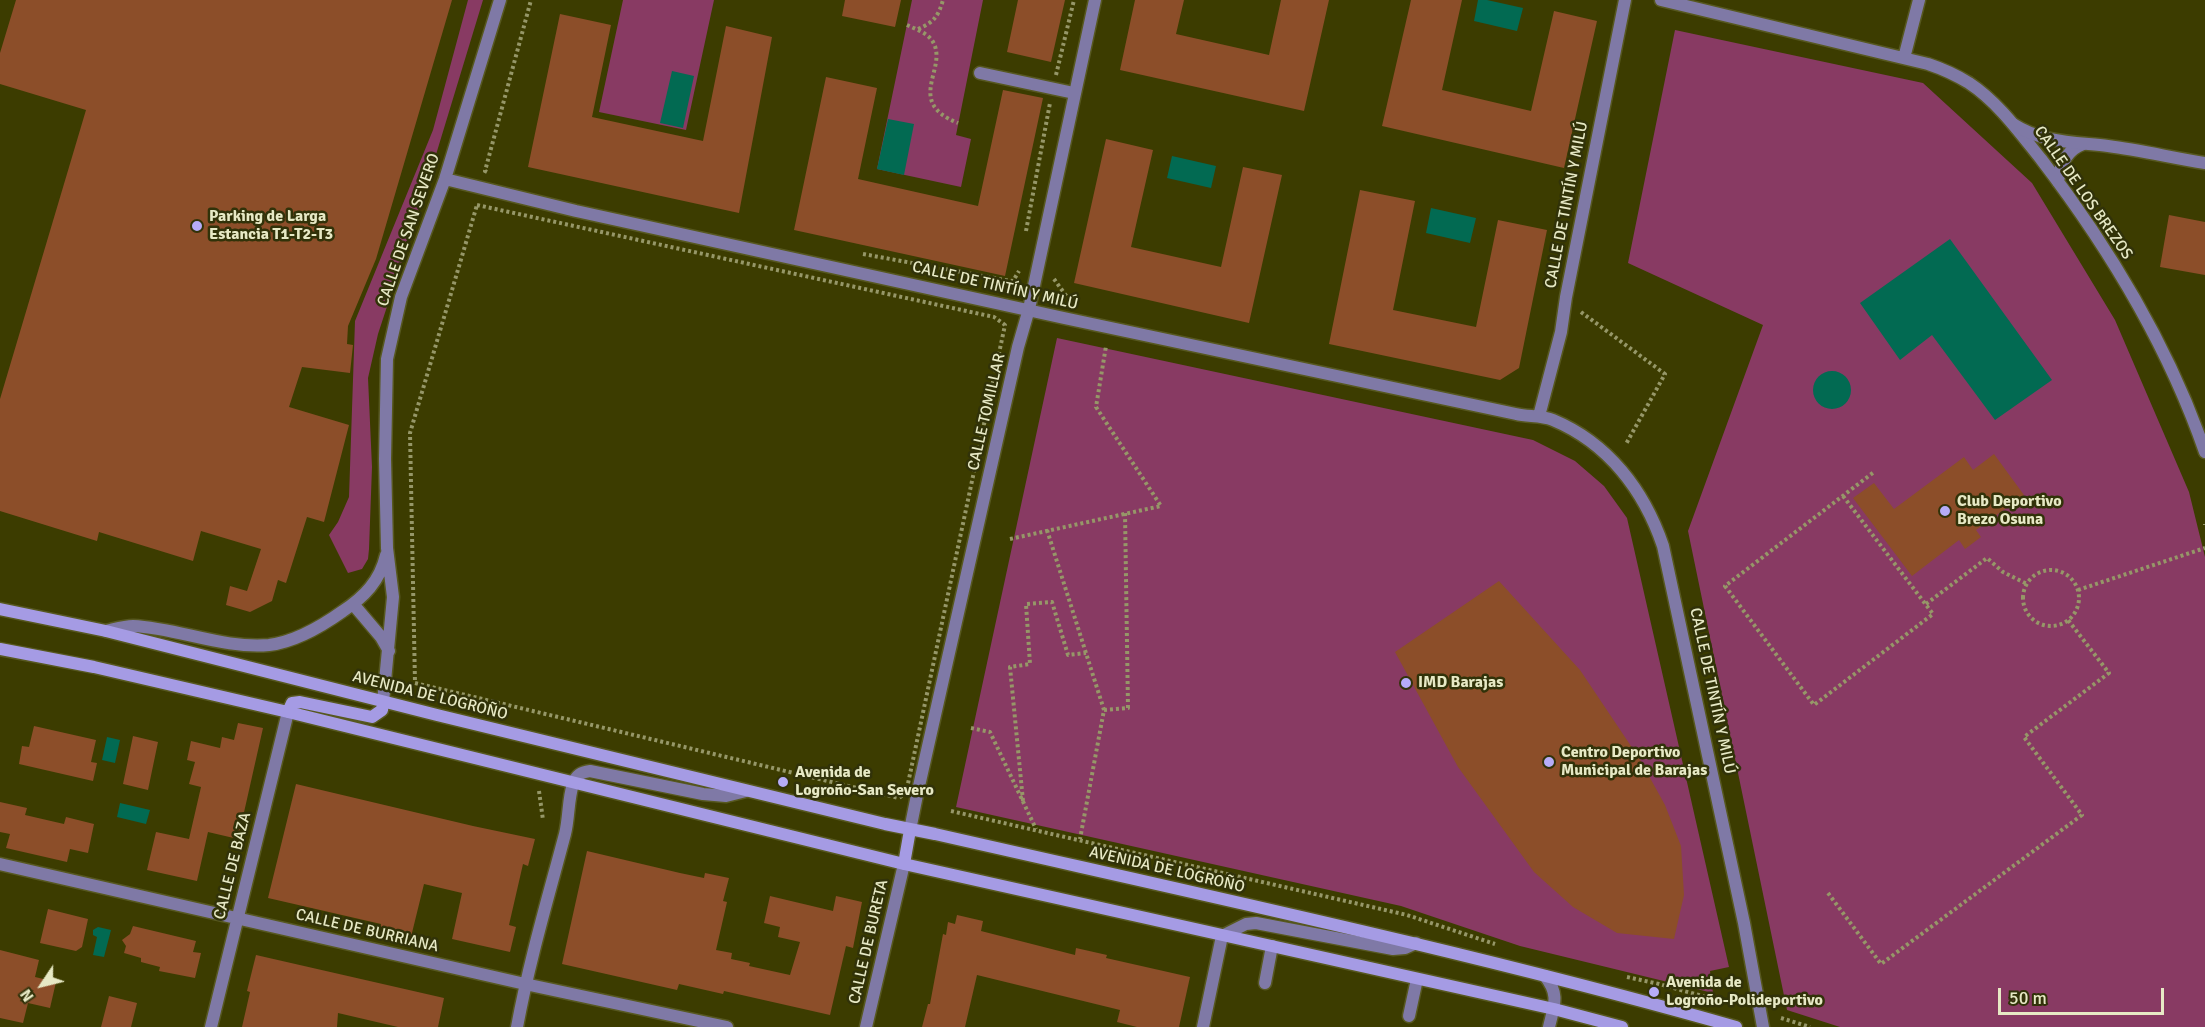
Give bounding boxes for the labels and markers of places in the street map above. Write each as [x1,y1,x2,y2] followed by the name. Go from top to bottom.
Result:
[209,207,333,245] place label: Parking de Larga Estancia T1-T2-T3
[190,219,204,233] marker: Parking de Larga Estancia T1-T2-T3
[1957,492,2061,530] place label: Club Deportivo Brezo Osuna
[1938,504,1952,518] marker: Club Deportivo Brezo Osuna
[1418,673,1503,693] place label: IMD Barajas
[1399,676,1413,690] marker: IMD Barajas
[1561,743,1707,781] place label: Centro Deportivo Municipal de Barajas
[1542,755,1556,769] marker: Centro Deportivo Municipal de Barajas
[795,763,934,801] place label: Avenida de Logroño-San Severo
[776,775,790,789] marker: Avenida de Logroño-San Severo
[1666,973,1823,1011] place label: Avenida de Logroño-Polideportivo
[1647,985,1661,999] marker: Avenida de Logroño-Polideportivo

